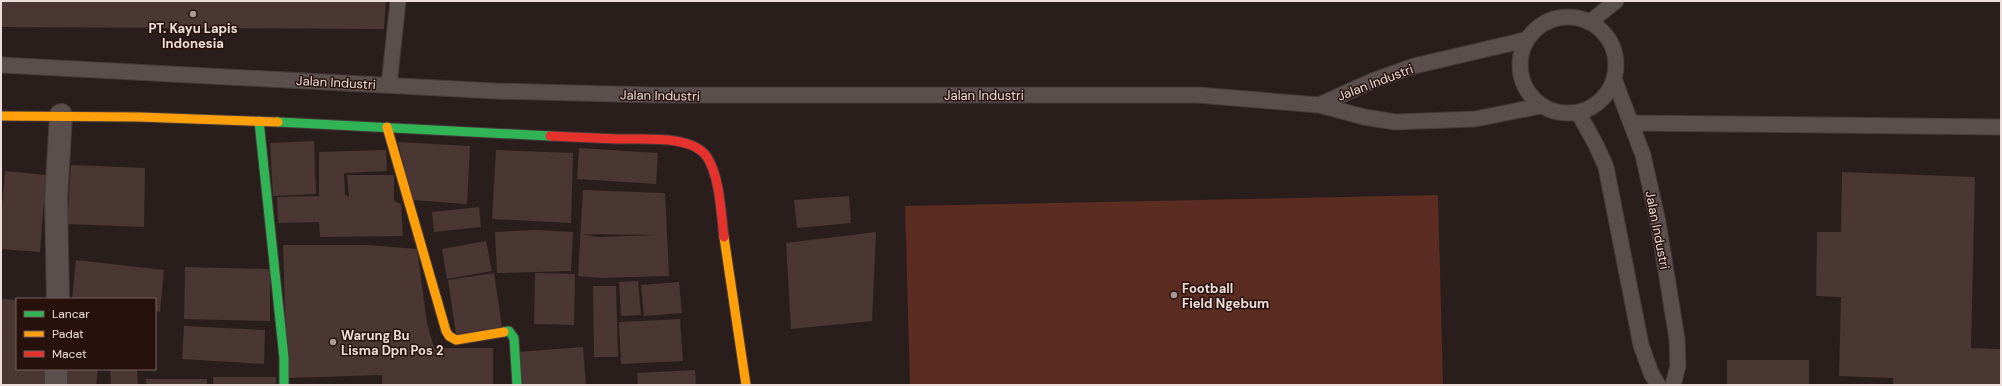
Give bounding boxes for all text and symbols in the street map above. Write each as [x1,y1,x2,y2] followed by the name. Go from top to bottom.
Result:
[188,9,198,19] marker: PT. Kayu Lapis Indonesia
[148,20,238,52] place label: PT. Kayu Lapis Indonesia
[1335,60,1416,105] street label: Jalan Industri
[296,72,376,93] street label: Jalan Industri
[620,86,700,105] street label: Jalan Industri
[944,87,1024,104] street label: Jalan Industri
[1642,189,1673,271] street label: Jalan Industri
[1182,280,1269,312] place label: Football Field Ngebum
[1169,290,1179,300] marker: Football Field Ngebum
[16,298,156,370] legend
[52,306,90,322] text: Lancar
[52,326,84,342] text: Padat
[341,327,443,359] place label: Warung Bu Lisma Dpn Pos 2
[328,337,338,347] marker: Warung Bu Lisma Dpn Pos 2
[52,346,87,362] text: Macet

